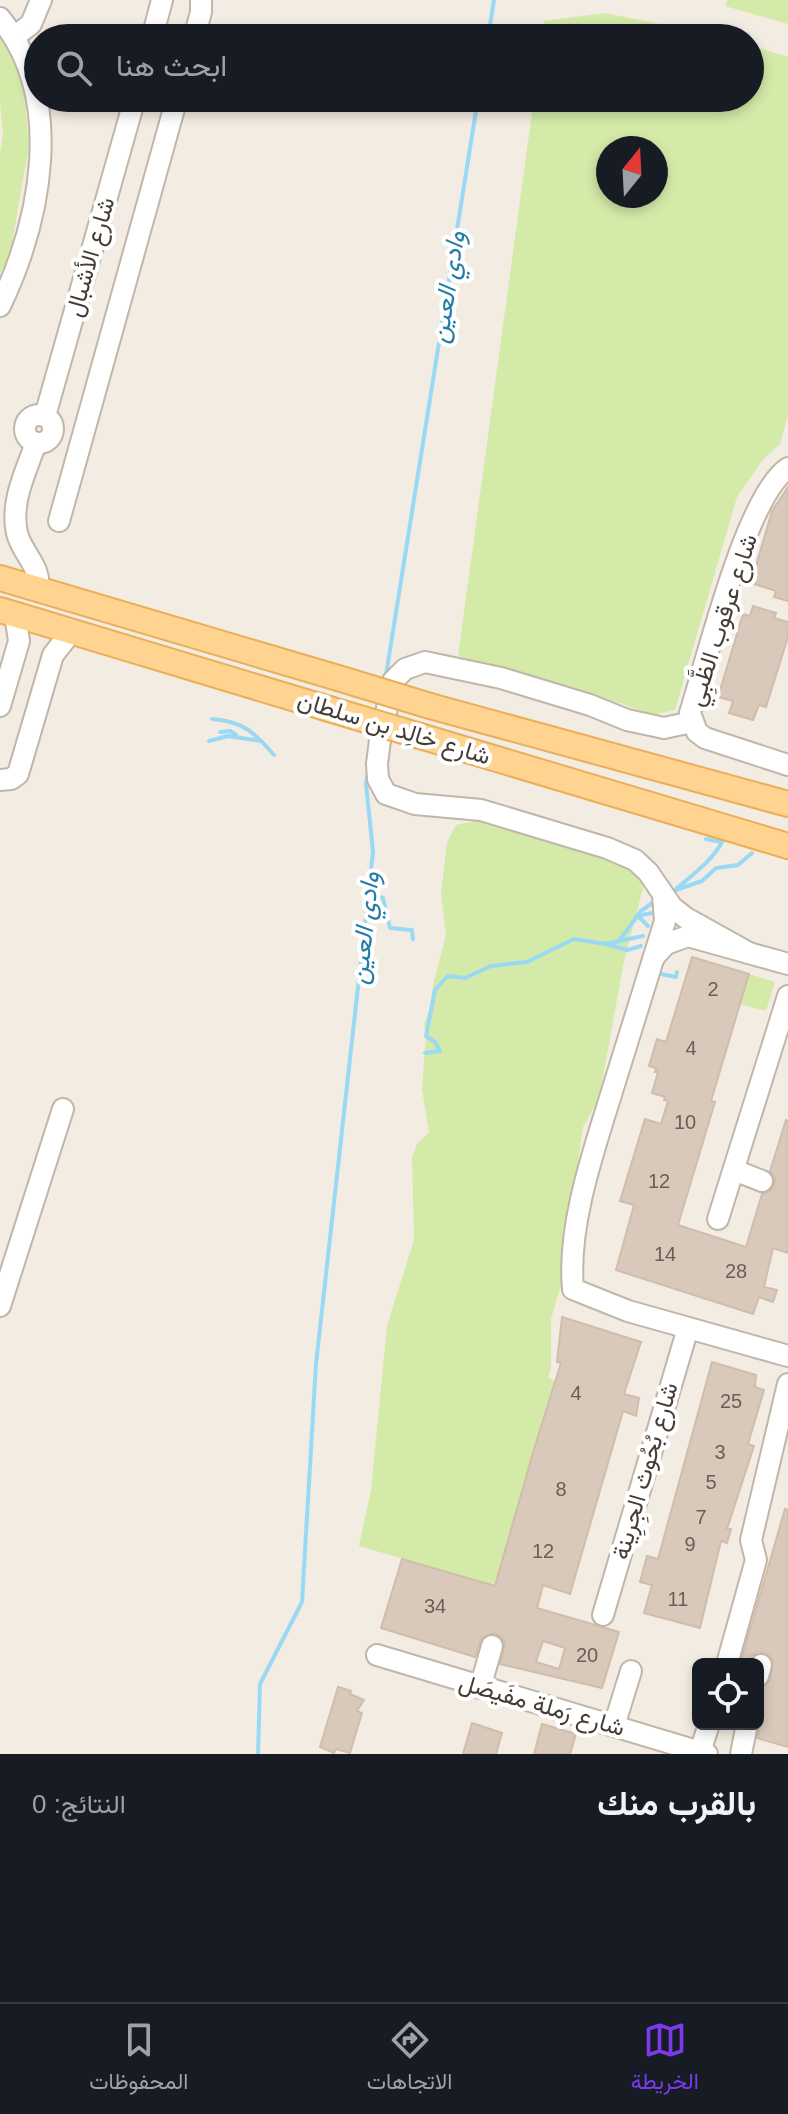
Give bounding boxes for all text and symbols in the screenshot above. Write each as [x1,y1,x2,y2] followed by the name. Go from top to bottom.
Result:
[24,24,764,112] search box
[52,46,96,90] icon: search
[116,49,227,82] text: ابحث هنا
[596,136,668,208] north arrow
[60,194,122,321] street label: شارع الأشبال
[423,228,477,346] water label: وادي العين
[678,529,768,711] street label: شارع عرقوب الظَّبِي
[294,685,494,773] street label: شارع خالِد بن سلطان
[343,870,391,986] water label: وادي العين
[707,978,719,1000] house number: 2
[685,1037,697,1059] house number: 4
[674,1111,696,1133] house number: 10
[648,1170,670,1192] house number: 12
[654,1243,676,1265] house number: 14
[725,1260,747,1282] house number: 28
[606,1379,688,1564] street label: شارع بُحُوث الجِرِينة
[570,1382,582,1404] house number: 4
[720,1390,742,1412] house number: 25
[714,1441,726,1463] house number: 3
[705,1471,717,1493] house number: 5
[555,1478,567,1500] house number: 8
[695,1506,707,1528] house number: 7
[684,1533,696,1555] house number: 9
[532,1540,554,1562] house number: 12
[668,1588,688,1610] house number: 11
[424,1595,446,1617] house number: 34
[576,1644,598,1666] house number: 20
[692,1658,764,1730] map controls
[692,1658,764,1730] button: locate
[455,1668,628,1744] street label: شارع رَملة مفَيصَل
[597,1784,756,1822] text: بالقرب منك
[32,1789,126,1819] text: النتائج: 0
[89,2018,188,2101] tab: المحفوظات
[367,2018,452,2101] tab: الاتجاهات
[631,2018,699,2101] tab: الخريطة

